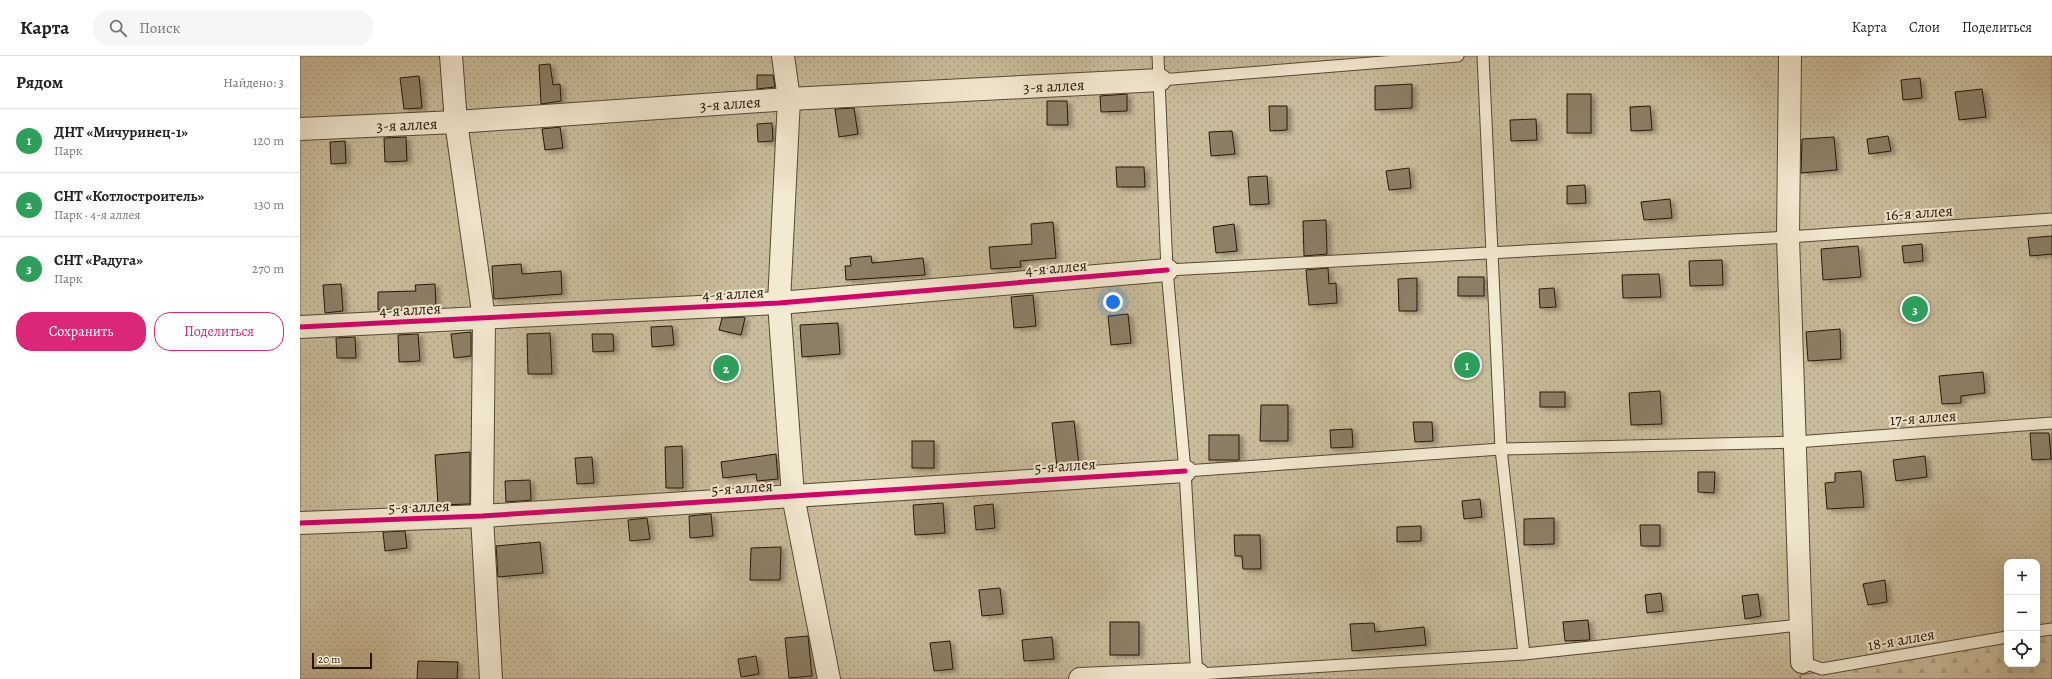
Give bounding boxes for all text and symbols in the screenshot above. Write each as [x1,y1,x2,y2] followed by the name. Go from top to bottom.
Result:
[93,10,373,46] search box
[20,15,69,41] text: Карта
[107,17,129,39] icon: search
[139,18,180,38] text: Поиск
[1852,18,1887,37] text: Карта
[1909,18,1940,37] text: Слои
[1962,18,2032,37] text: Поделиться
[16,71,63,94] text: Рядом
[223,74,284,91] text: Найдено: 3
[1023,74,1085,99] street label: 3-я аллея
[699,91,762,117] street label: 3-я аллея
[376,113,438,138] street label: 3-я аллея
[54,122,188,142] text: ДНТ «Мичуринец-1»
[27,132,31,149] text: 1
[253,132,284,149] text: 120 m
[54,142,83,159] text: Парк
[54,186,204,206] text: СНТ «Котлостроитель»
[26,196,32,213] text: 2
[254,196,284,213] text: 130 m
[1885,200,1954,226] street label: 16-я аллея
[54,206,141,223] text: Парк · 4-я аллея
[54,250,143,270] text: СНТ «Радуга»
[1024,254,1088,282] street label: 4-я аллея
[26,260,32,277] text: 3
[252,260,284,277] text: 270 m
[54,270,83,287] text: Парк
[702,281,765,307] street label: 4-я аллея
[1103,292,1123,312] your location
[1902,294,1928,324] pin: 3
[379,297,442,323] street label: 4-я аллея
[16,312,146,351] button: Сохранить
[154,312,284,351] button: Поделиться
[1454,350,1480,380] pin: 1
[713,353,739,383] pin: 2
[1889,405,1957,431] street label: 17-я аллея
[1034,453,1097,479] street label: 5-я аллея
[711,475,774,501] street label: 5-я аллея
[388,495,450,519] street label: 5-я аллея
[2004,559,2040,667] map controls
[2004,559,2040,595] button: +
[2004,595,2040,631] button: −
[1866,623,1937,657] street label: 18-я аллея
[2004,631,2040,667] button: locate
[312,651,372,670] scale bar
[318,652,340,667] text: 20 m

